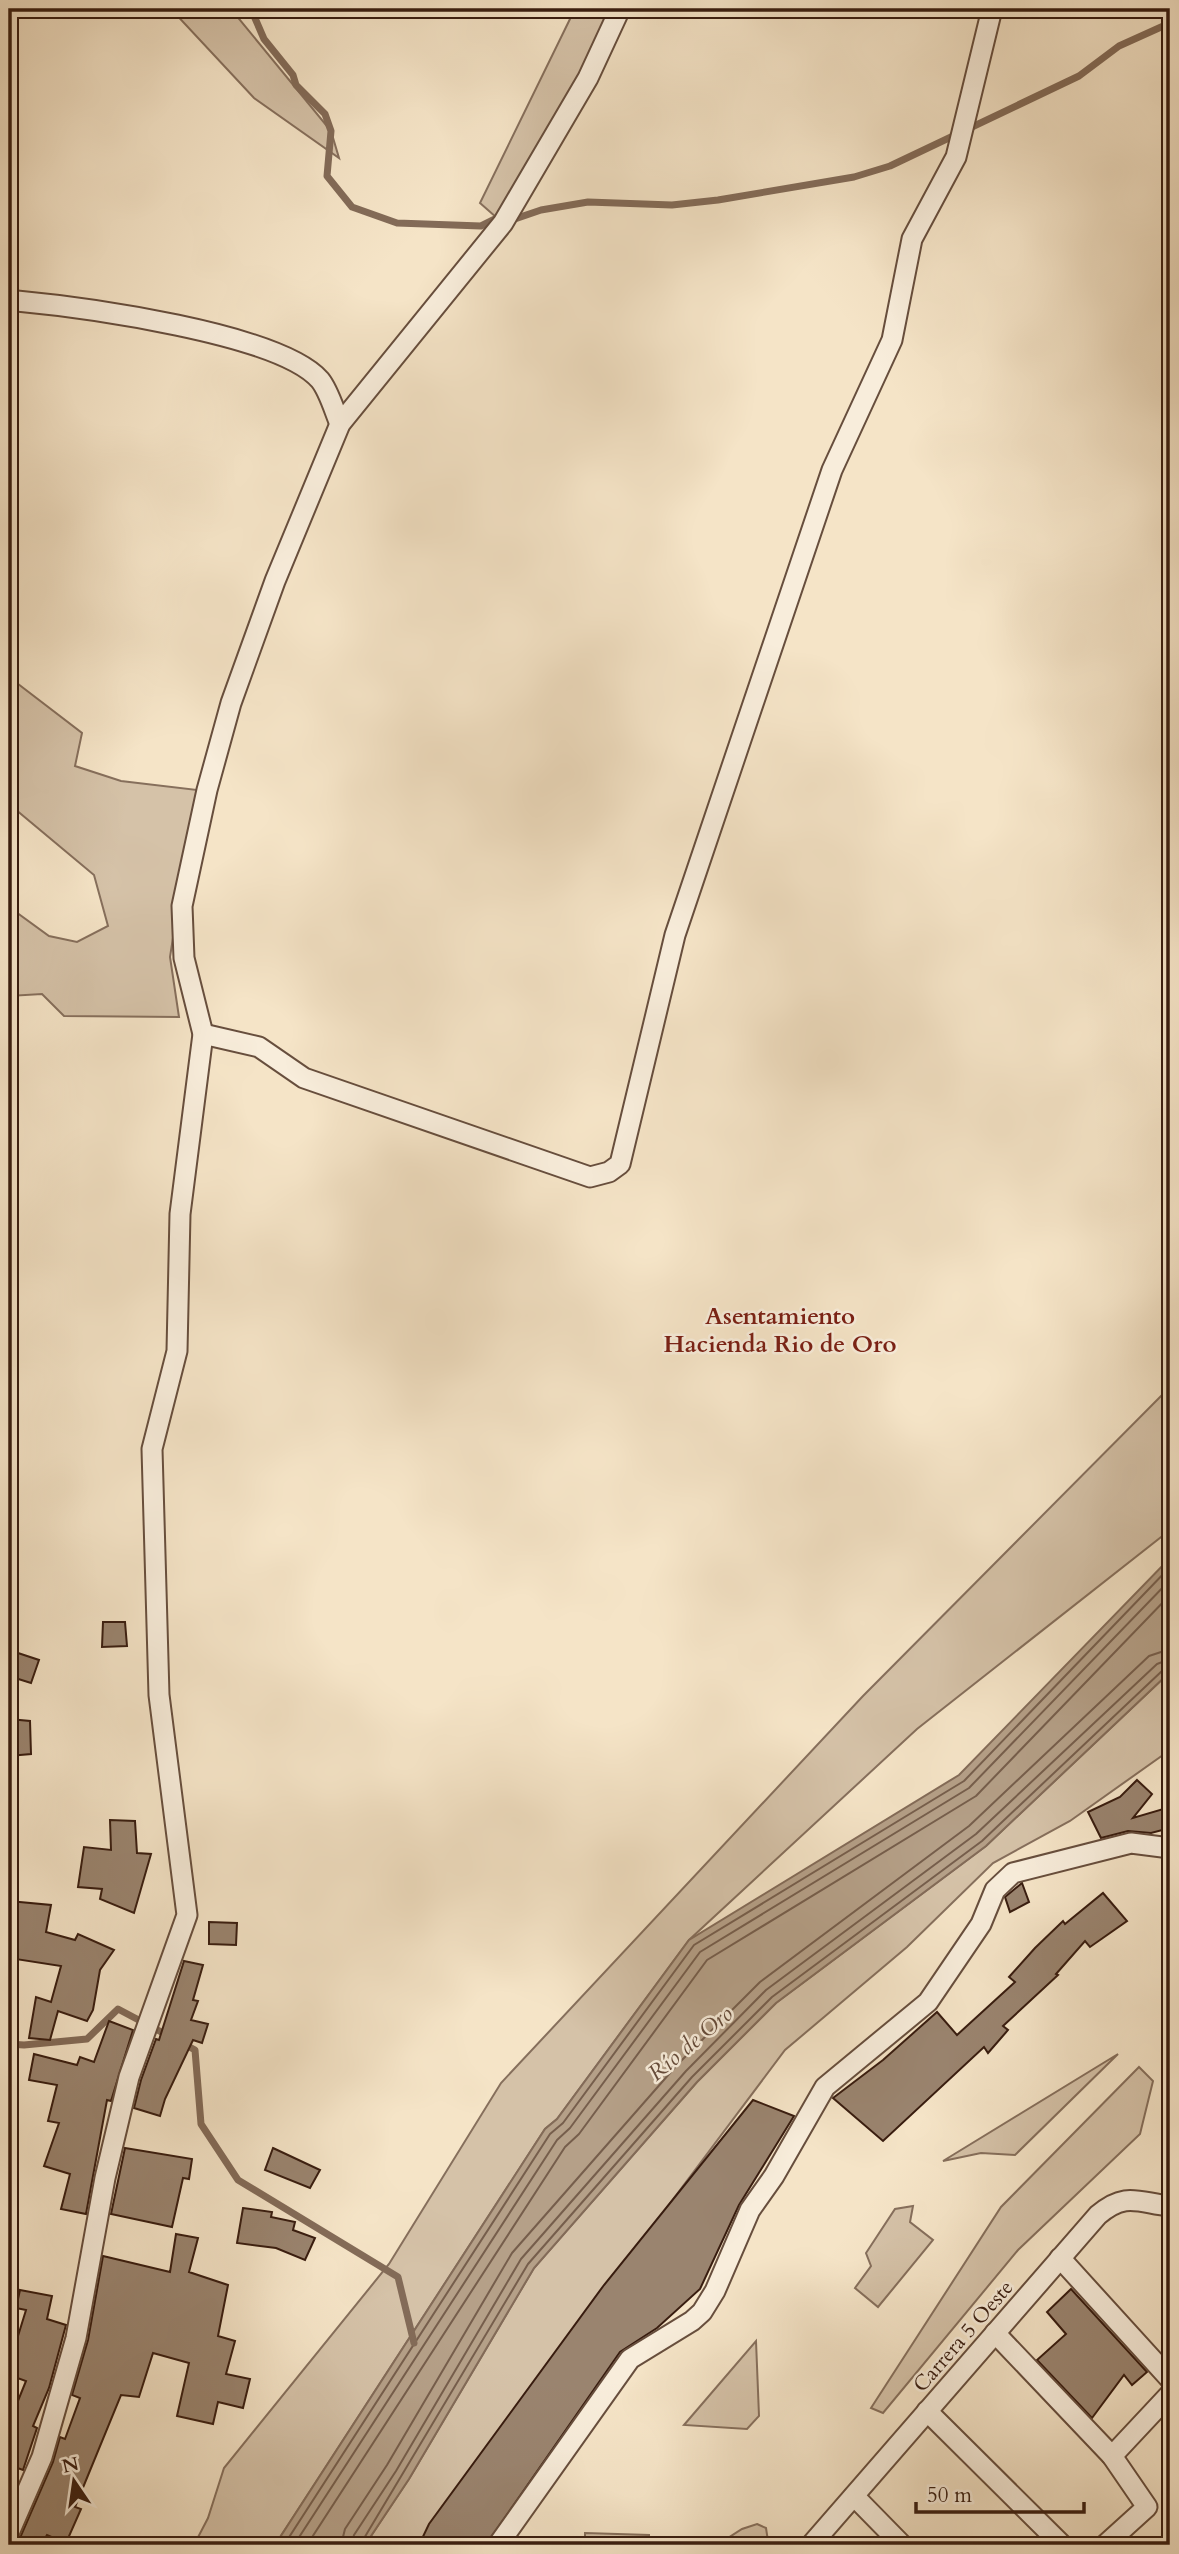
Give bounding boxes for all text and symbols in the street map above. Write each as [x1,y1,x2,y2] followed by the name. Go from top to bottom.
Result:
[664,1300,896,1361] district label: Asentamiento Hacienda Rio de Oro
[641,1998,740,2088] water label: Río de Oro
[907,2274,1020,2399] street label: Carrera 5 Oeste
[38,2446,108,2516] north arrow
[59,2451,82,2480] text: N
[916,2470,1084,2514] scale bar
[927,2481,972,2510] text: 50 m

